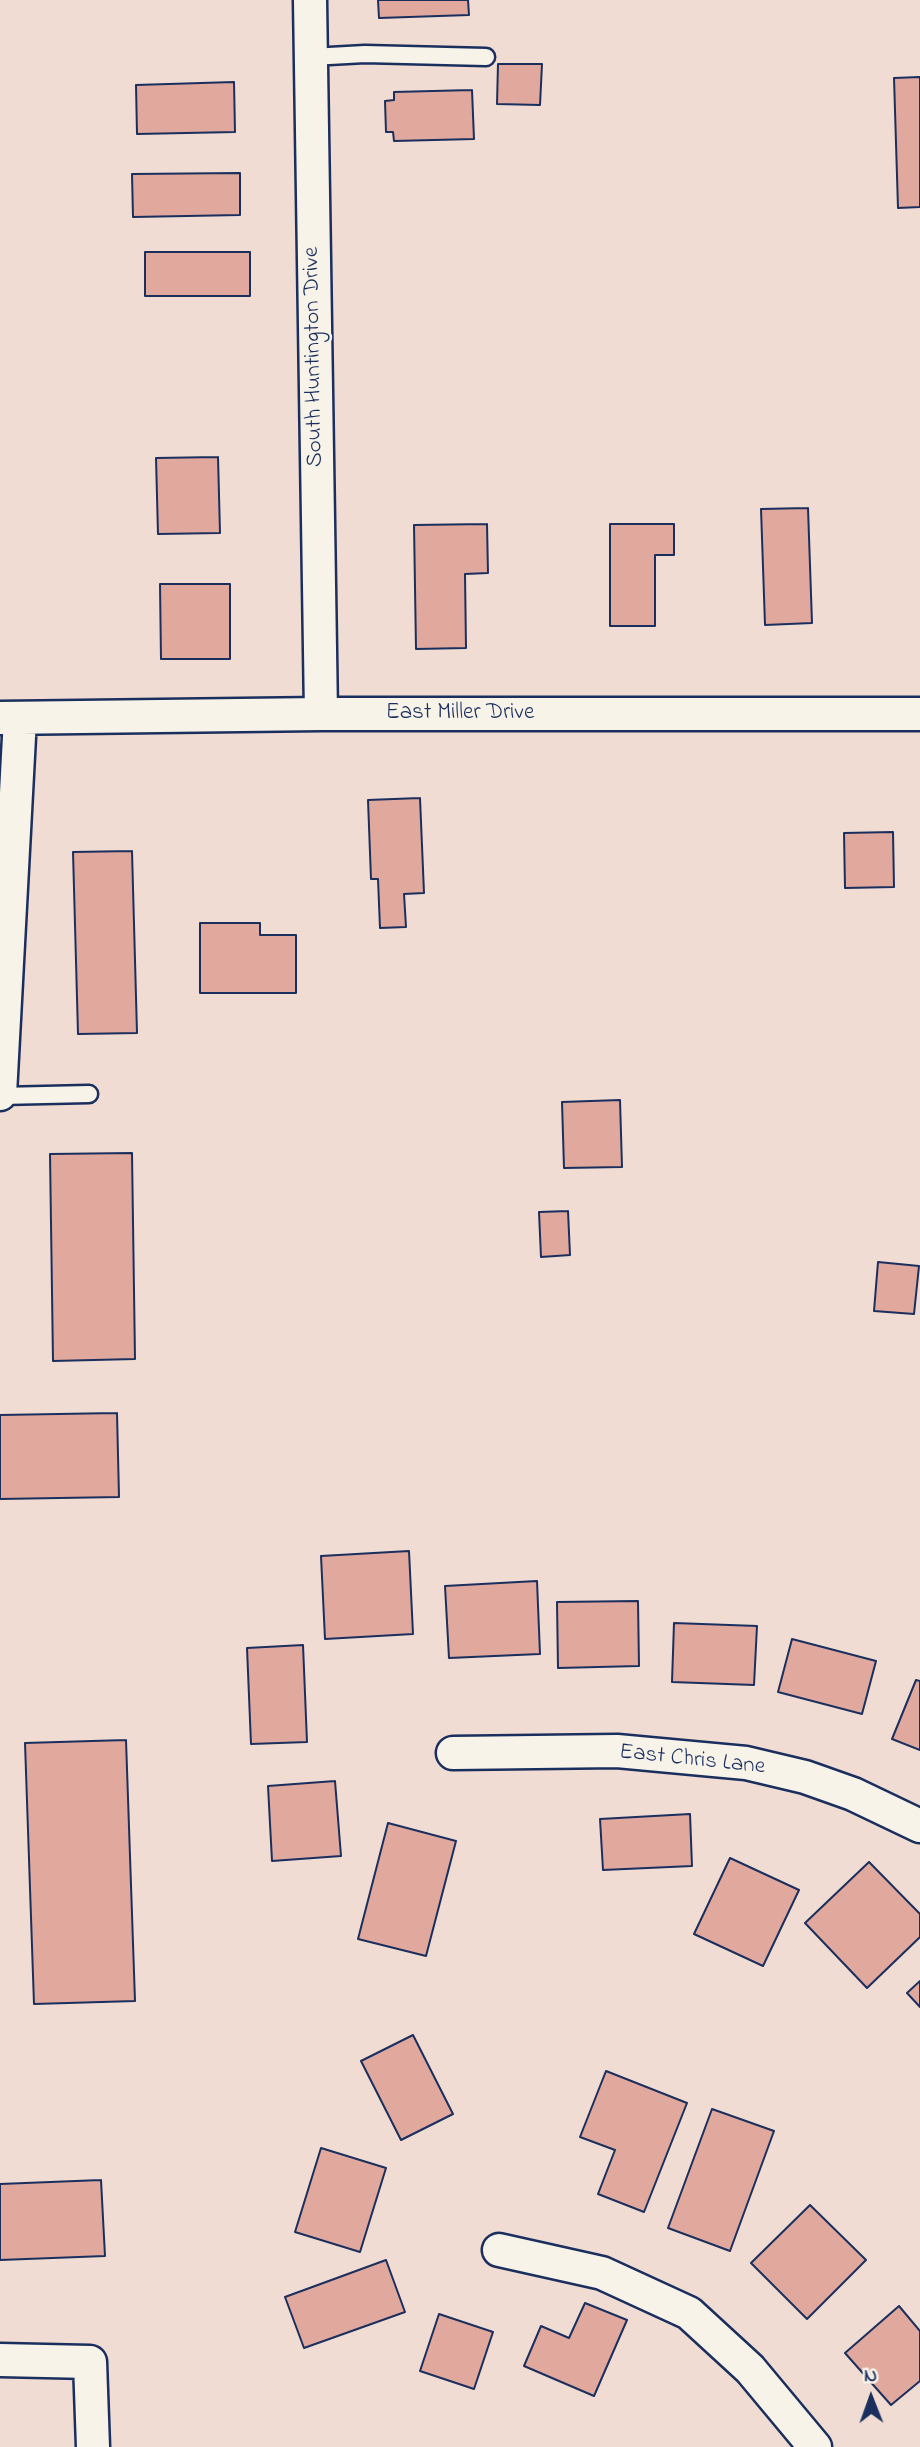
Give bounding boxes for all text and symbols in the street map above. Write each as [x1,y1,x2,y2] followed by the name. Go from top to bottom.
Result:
[299,247,331,467] street label: South Huntington Drive
[386,700,534,728] street label: East Miller Drive
[618,1740,766,1782] street label: East Chris Lane
[836,2363,906,2433] north arrow
[864,2363,877,2390] text: N

